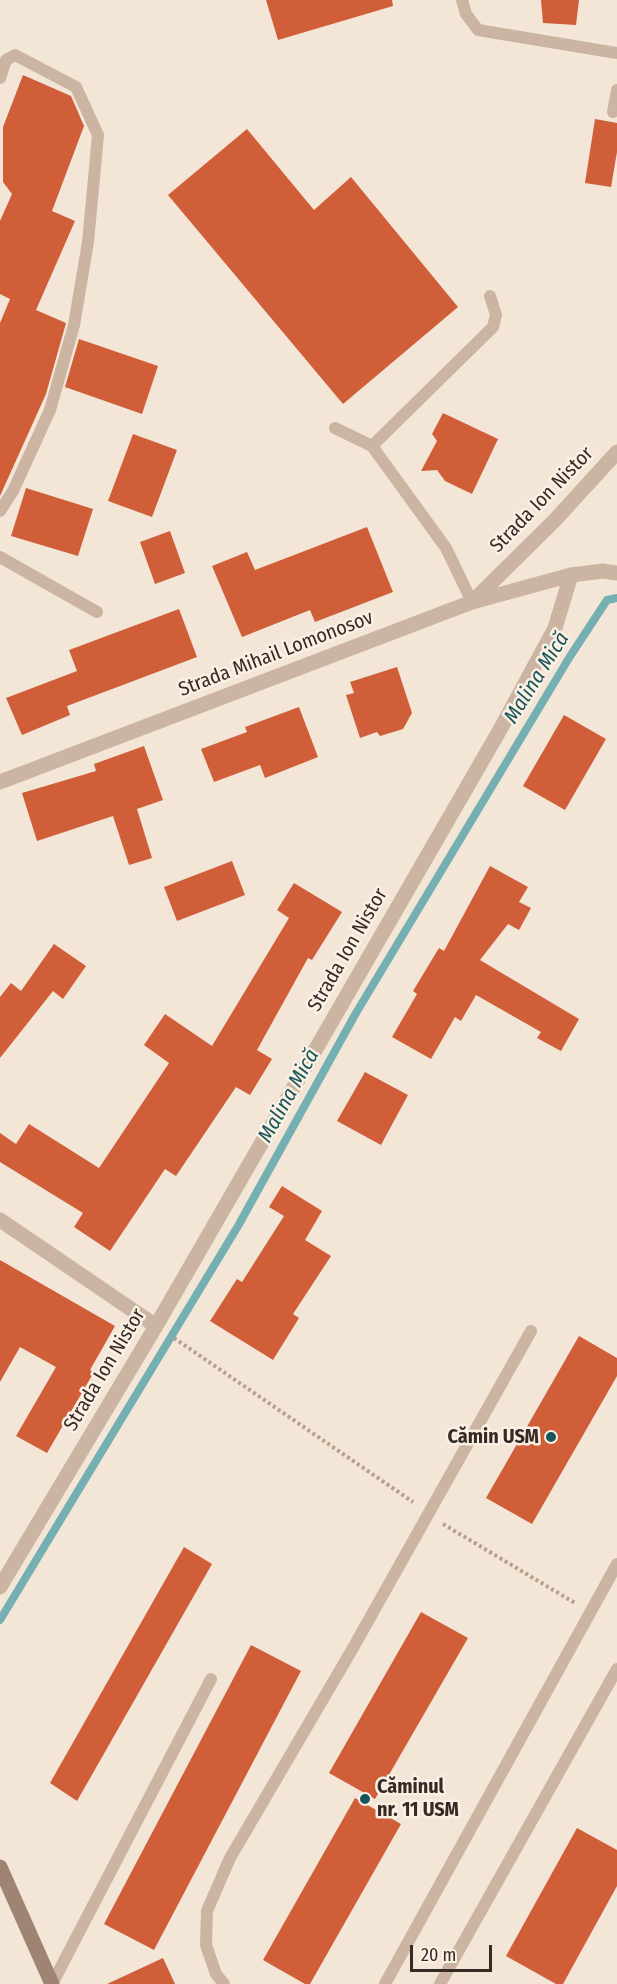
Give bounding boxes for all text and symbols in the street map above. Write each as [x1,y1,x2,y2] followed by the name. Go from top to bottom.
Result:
[485,442,599,558] street label: Strada Ion Nistor
[175,606,377,702] street label: Strada Mihail Lomonosov
[499,628,575,728] water label: Malina Mică
[303,884,393,1016] street label: Strada Ion Nistor
[253,1045,325,1147] water label: Malina Mică
[59,1305,151,1435] street label: Strada Ion Nistor
[448,1425,539,1449] place label: Cămin USM
[544,1430,558,1444] marker: Cămin USM
[377,1775,459,1822] place label: Căminul nr. 11 USM
[358,1792,372,1806] marker: Căminul nr. 11 USM
[413,1933,496,1971] scale bar
[421,1944,456,1966] text: 20 m

